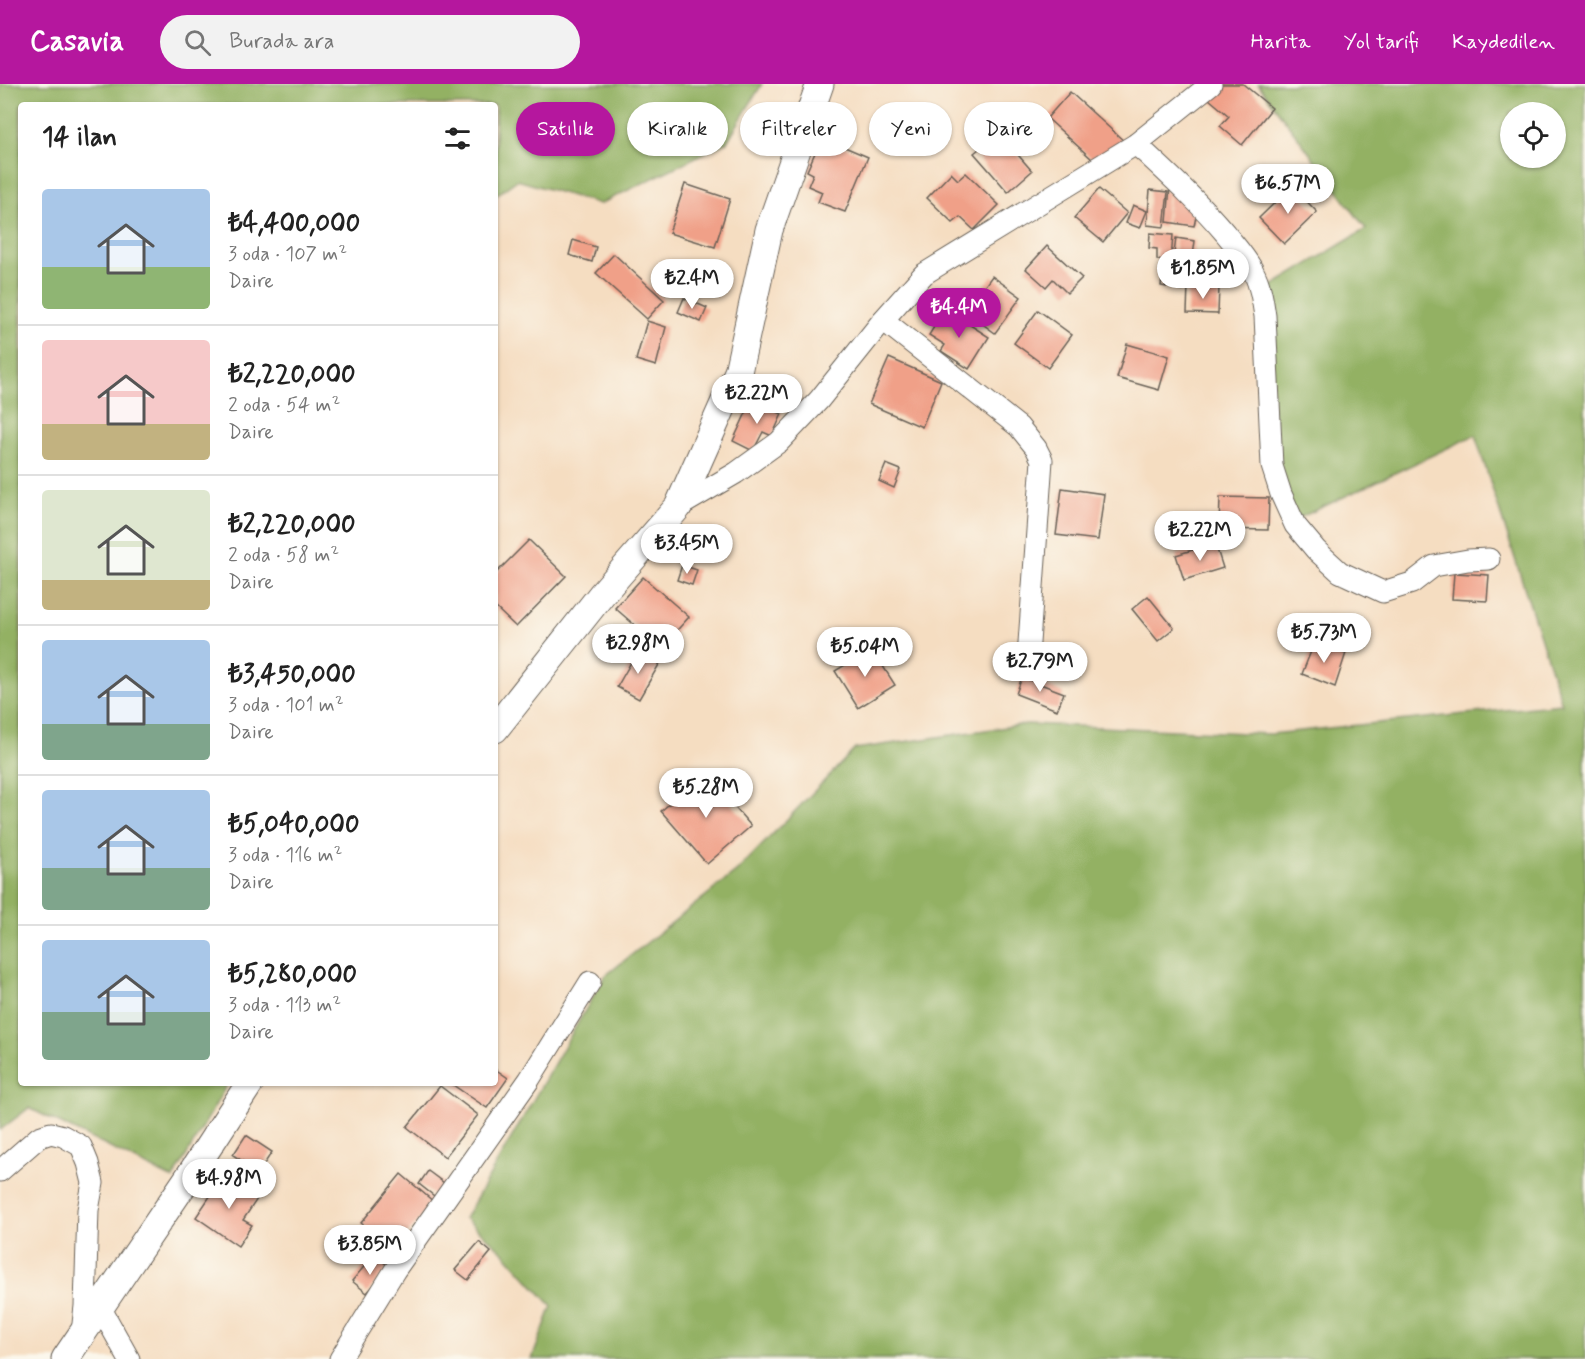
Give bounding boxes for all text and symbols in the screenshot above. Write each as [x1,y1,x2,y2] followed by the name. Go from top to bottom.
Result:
[160,15,580,69] search box
[30,24,124,61] text: Casavia
[181,26,214,59] icon: search
[229,28,334,56] text: Burada ara
[1250,28,1311,56] text: Harita
[1344,28,1419,56] text: Yol tarifi
[1452,28,1555,56] text: Kaydedilen
[516,102,615,156] chip: Satılık
[627,102,728,156] chip: Kiralık
[740,102,857,156] chip: Filtreler
[869,102,952,156] chip: Yeni
[964,102,1054,156] chip: Daire
[1500,102,1566,168] map controls
[1500,102,1566,168] button: locate
[42,121,117,155] text: 14 ilan
[441,122,474,155] icon: filters
[1239,164,1337,215] pin: ₺6.57M
[1255,170,1321,197] text: ₺6.57M
[228,207,360,241] text: ₺4,400,000
[90,213,162,285] icon: home
[228,241,347,268] text: 3 oda · 107 m²
[1154,249,1252,300] pin: ₺1.85M
[1171,255,1235,282] text: ₺1.85M
[650,259,734,310] pin: ₺2.4M
[665,265,719,292] text: ₺2.4M
[228,268,274,295] text: Daire
[917,288,1001,339] pin: ₺4.4M
[931,294,987,321] text: ₺4.4M
[228,358,356,392] text: ₺2,220,000
[90,364,162,436] icon: home
[708,374,806,425] pin: ₺2.22M
[725,380,789,407] text: ₺2.22M
[228,392,340,419] text: 2 oda · 54 m²
[228,419,274,446] text: Daire
[228,508,356,542] text: ₺2,220,000
[1151,511,1249,562] pin: ₺2.22M
[90,514,162,586] icon: home
[1168,517,1232,544] text: ₺2.22M
[638,524,736,575] pin: ₺3.45M
[655,530,719,557] text: ₺3.45M
[228,542,339,569] text: 2 oda · 58 m²
[228,569,274,596] text: Daire
[1275,613,1373,664] pin: ₺5.73M
[1291,619,1357,646] text: ₺5.73M
[589,624,687,675] pin: ₺2.98M
[816,627,914,678] pin: ₺5.04M
[606,630,670,657] text: ₺2.98M
[831,633,899,660] text: ₺5.04M
[991,642,1089,693] pin: ₺2.79M
[1007,648,1074,675] text: ₺2.79M
[228,658,356,692] text: ₺3,450,000
[90,664,162,736] icon: home
[228,692,344,719] text: 3 oda · 101 m²
[228,719,274,746] text: Daire
[657,768,755,819] pin: ₺5.28M
[673,774,739,801] text: ₺5.28M
[228,808,359,842] text: ₺5,040,000
[90,814,162,886] icon: home
[228,842,342,869] text: 3 oda · 116 m²
[228,869,274,896] text: Daire
[228,958,357,992] text: ₺5,280,000
[90,964,162,1036] icon: home
[228,992,341,1019] text: 3 oda · 113 m²
[228,1019,274,1046] text: Daire
[180,1159,278,1210] pin: ₺4.98M
[196,1165,262,1192] text: ₺4.98M
[321,1225,419,1276] pin: ₺3.85M
[338,1231,402,1258] text: ₺3.85M

